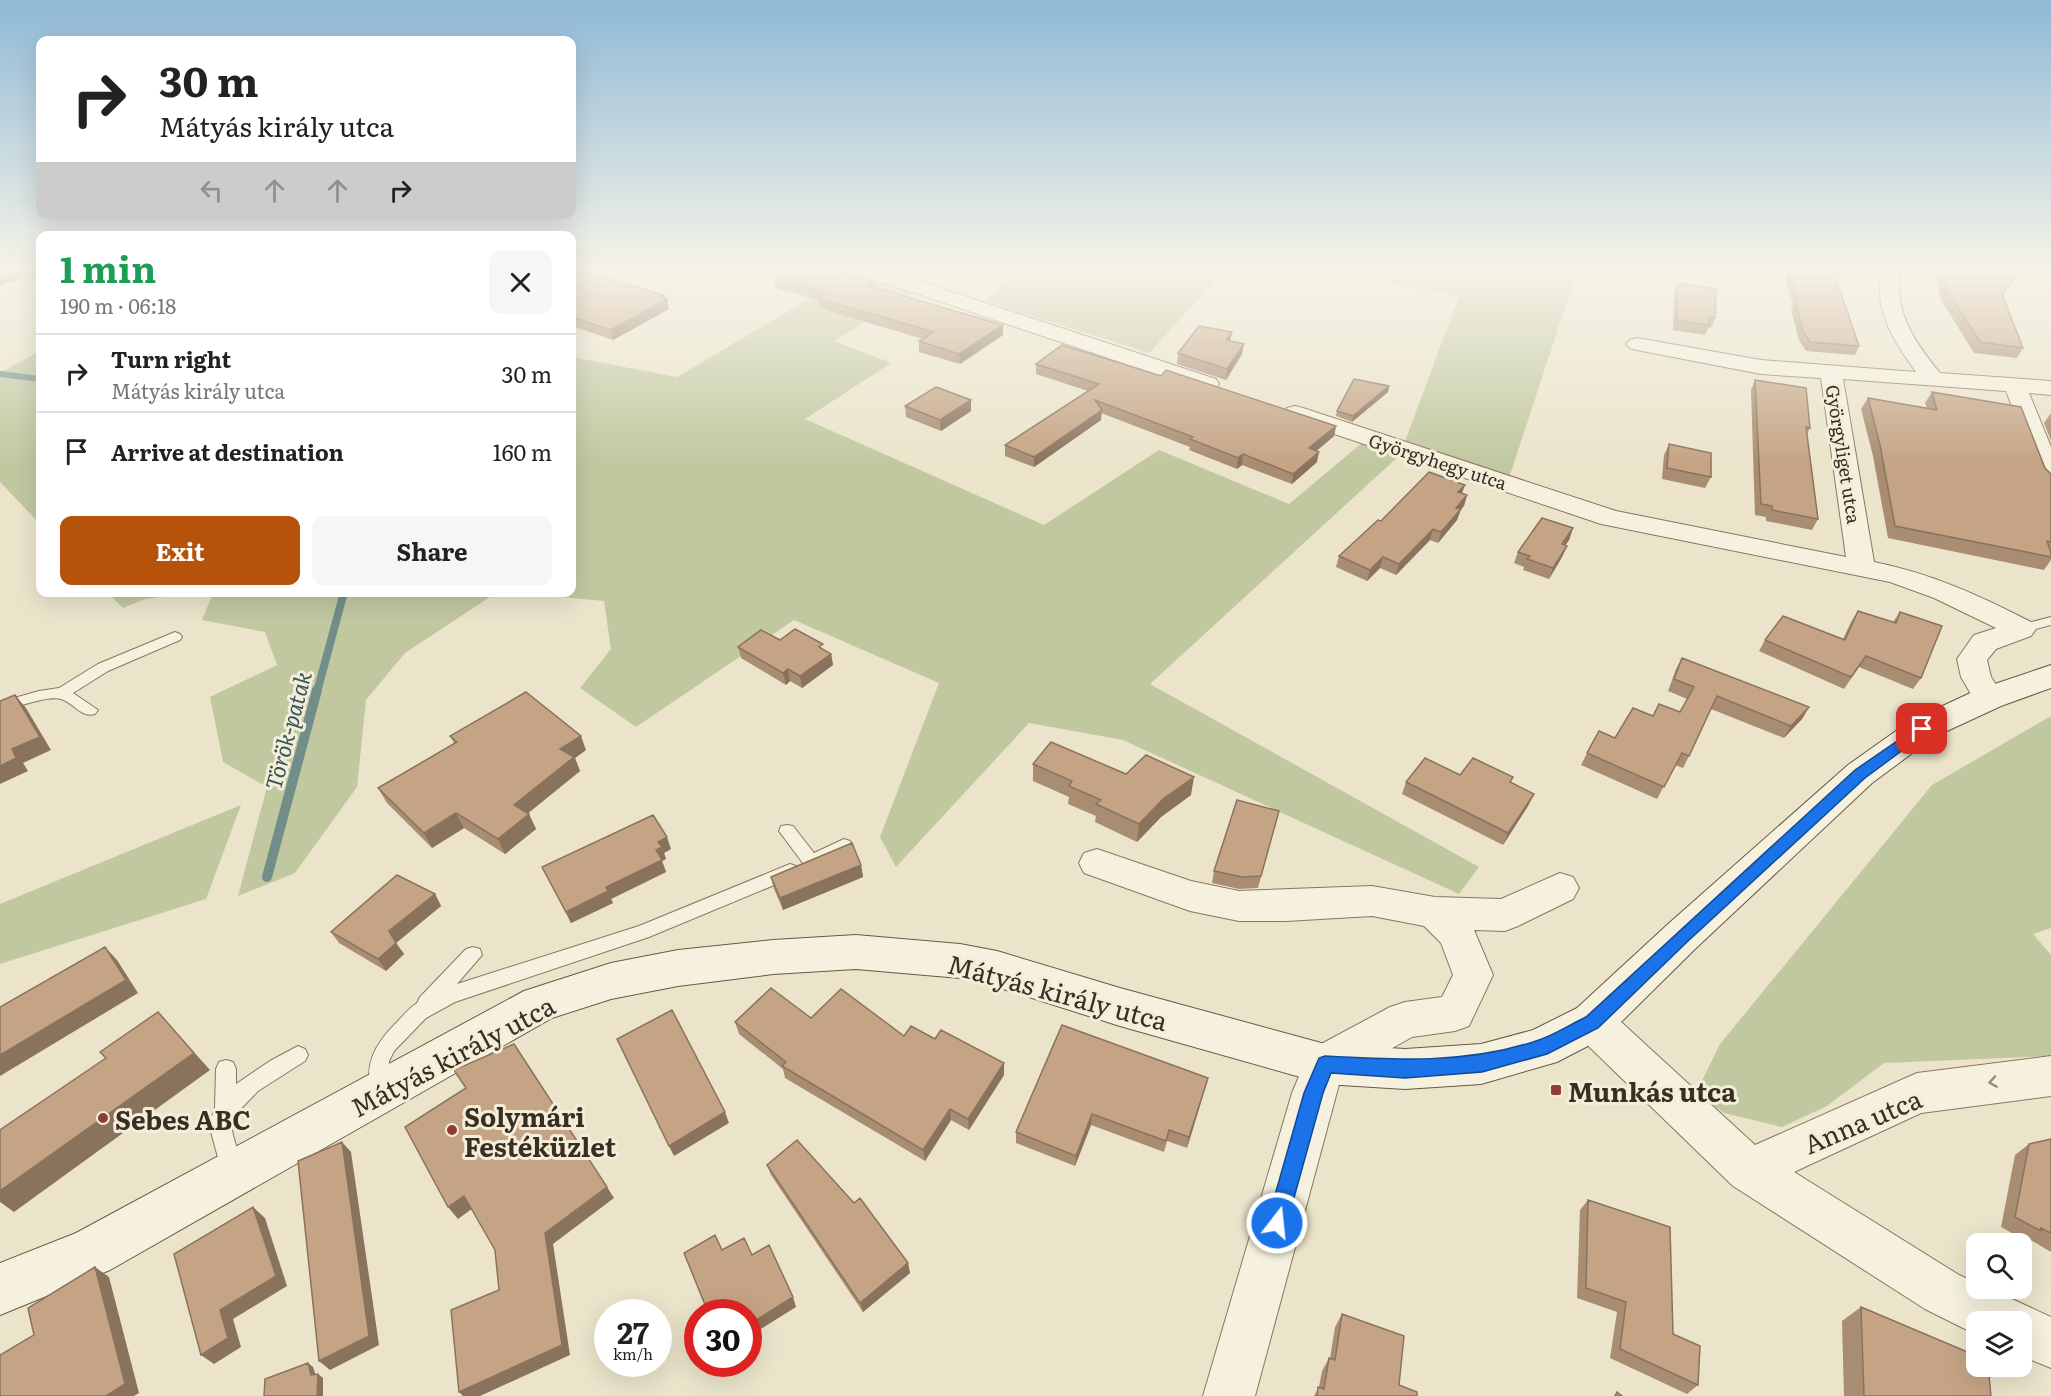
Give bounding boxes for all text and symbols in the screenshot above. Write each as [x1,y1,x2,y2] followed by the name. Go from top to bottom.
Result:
[159,48,259,110] text: 30 m
[60,60,138,138] icon: right
[159,105,394,145] text: Mátyás király utca
[195,174,228,207] icon: left
[258,174,291,207] icon: ahead
[321,174,354,207] icon: ahead
[384,174,417,207] icon: right
[60,241,156,294] text: 1 min
[489,251,552,314] button: close
[60,290,176,320] text: 190 m · 06:18
[111,342,231,375] text: Turn right
[60,357,93,390] icon: right
[502,357,552,390] text: 30 m
[111,375,285,405] text: Mátyás király utca
[1820,383,1868,526] street label: Györgyliget utca
[1365,426,1511,496] street label: Györgyhegy utca
[60,435,93,468] icon: arrive
[111,435,344,468] text: Arrive at destination
[493,435,552,468] text: 160 m
[60,516,300,585] button: Exit
[312,516,552,585] button: Share
[255,667,319,793] water label: Török-patak
[1896,703,1947,754] pin
[1905,712,1938,745] icon: arrive
[944,943,1172,1039] street label: Mátyás király utca
[343,985,561,1125] street label: Mátyás király utca
[1568,1071,1736,1110] place label: Munkás utca
[1988,1075,1998,1088] one-way arrow
[1797,1078,1927,1162] street label: Anna utca
[1549,1083,1563,1097] marker: Munkás utca
[464,1096,617,1165] place label: Solymári Festéküzlet
[115,1099,251,1138] place label: Sebes ABC
[96,1111,110,1125] marker: Sebes ABC
[445,1123,459,1137] marker: Solymári Festéküzlet
[1245,1191,1309,1255] position arrow
[1966,1233,2032,1377] map controls
[1966,1233,2032,1299] button: search
[684,1299,762,1377] speed limit sign: 30
[617,1309,649,1353] text: 27
[1966,1311,2032,1377] button: layers
[613,1342,653,1365] text: km/h

